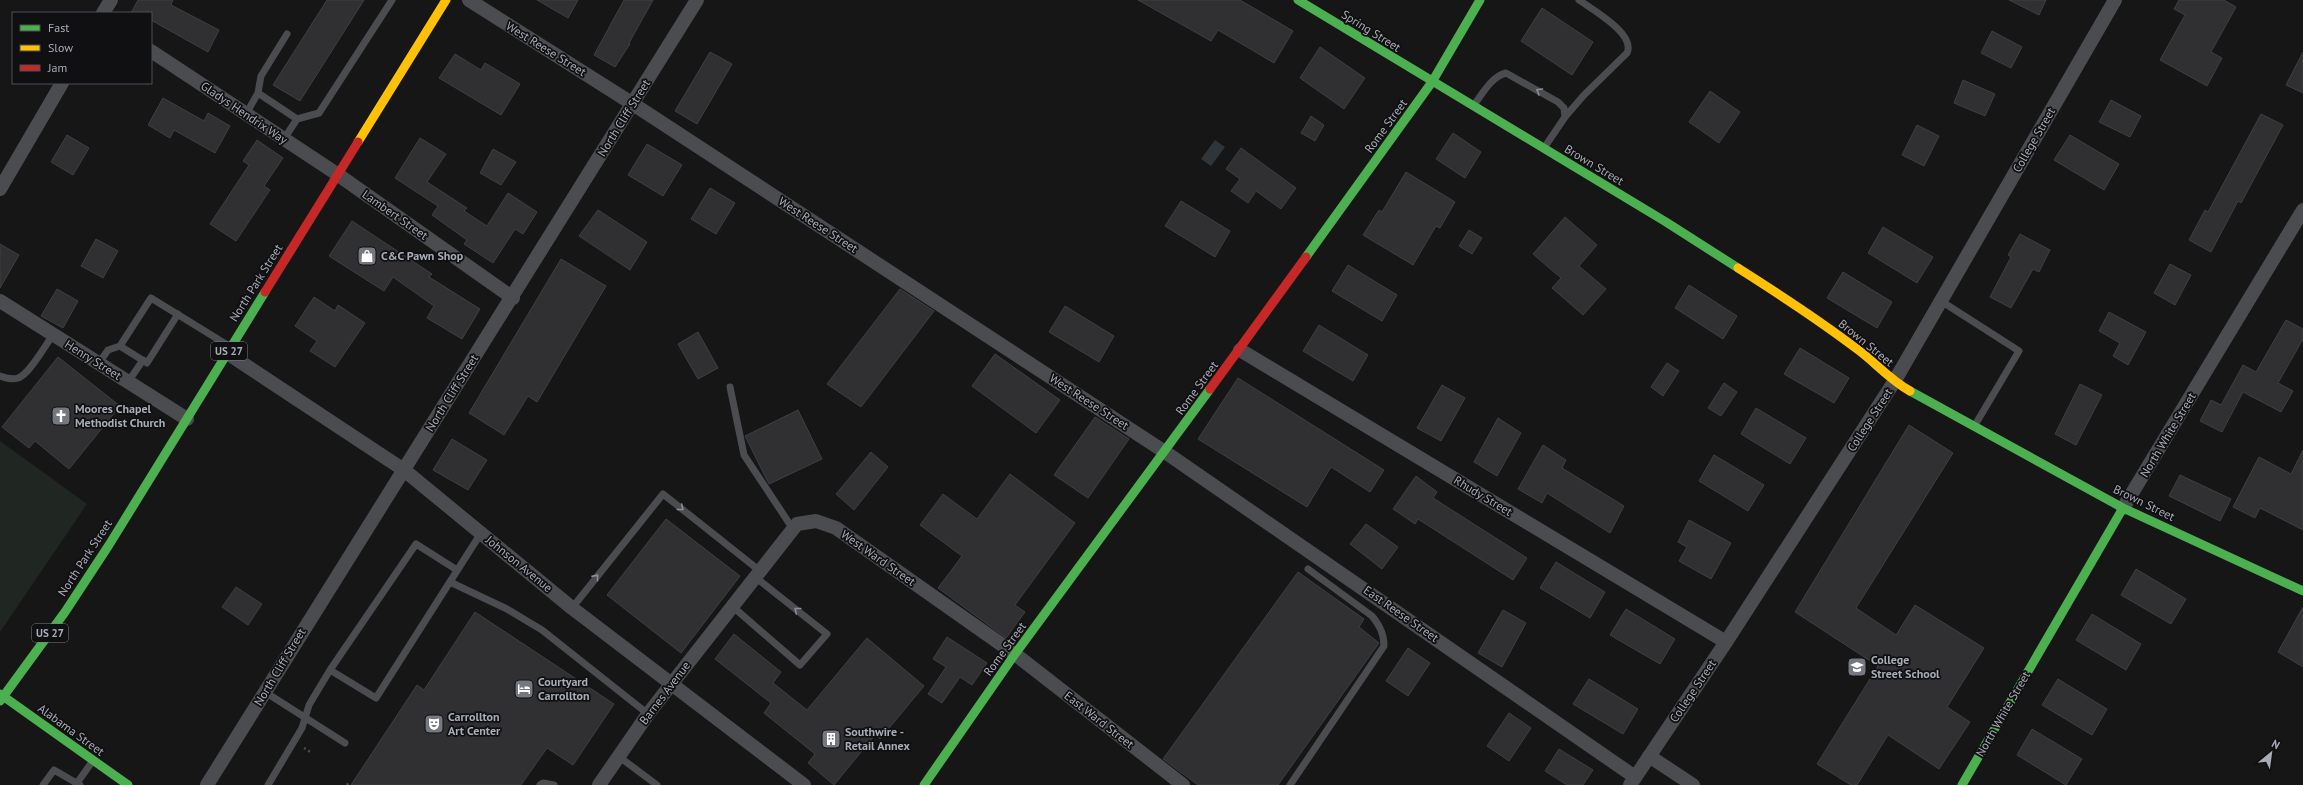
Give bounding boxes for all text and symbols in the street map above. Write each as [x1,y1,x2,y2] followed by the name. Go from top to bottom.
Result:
[1339,6,1404,55] street label: Spring Street
[12,12,152,84] legend
[503,18,589,79] street label: West Reese Street
[48,20,69,35] text: Fast
[48,40,73,55] text: Slow
[47,60,67,75] text: Jam
[594,76,653,159] street label: North Cliff Street
[198,78,291,147] street label: Gladys Hendrix Way
[1536,88,1543,95] one-way arrow
[1361,96,1410,155] street label: Rome Street
[2009,105,2058,175] street label: College Street
[1562,141,1627,188] street label: Brown Street
[360,186,431,243] street label: Lambert Street
[776,193,861,256] street label: West Reese Street
[226,241,285,324] street label: North Park Street
[356,245,378,267] shop icon: C&C Pawn Shop
[381,248,464,263] place label: C&C Pawn Shop
[1836,316,1897,369] street label: Brown Street
[62,336,124,383] street label: Henry Street
[211,342,247,360] road number: US 27
[422,351,481,434] street label: North Cliff Street
[1172,358,1221,417] street label: Rome Street
[1047,370,1132,433] street label: West Reese Street
[1844,385,1896,454] street label: College Street
[2136,390,2199,480] street label: North White Street
[75,401,165,430] place label: Moores Chapel Methodist Church
[50,405,72,427] church icon: Moores Chapel Methodist Church
[1451,472,1515,519] street label: Rhudy Street
[2111,481,2177,524] street label: Brown Street
[676,503,683,510] one-way arrow
[54,517,115,599] street label: North Park Street
[838,526,918,589] street label: West Ward Street
[482,532,556,595] street label: Johnson Avenue
[592,575,599,582] one-way arrow
[1361,582,1442,645] street label: East Reese Street
[794,608,801,615] one-way arrow
[980,619,1029,678] street label: Rome Street
[32,624,68,642] road number: US 27
[251,625,309,708] street label: North Cliff Street
[1871,652,1940,681] place label: College Street School
[1846,656,1868,678] school or university icon: College Street School
[1666,657,1719,725] street label: College Street
[636,658,693,727] street label: Barnes Avenue
[1972,668,2033,759] street label: North White Street
[538,674,590,703] place label: Courtyard Carrollton
[513,678,535,700] hotel icon: Courtyard Carrollton
[1061,688,1137,751] street label: East Ward Street
[35,700,107,759] street label: Alabama Street
[448,709,501,738] place label: Carrollton Art Center
[423,713,445,735] theatre icon: Carrollton Art Center
[845,724,910,753] place label: Southwire - Retail Annex
[820,728,842,750] building icon: Southwire - Retail Annex
[2251,733,2291,773] north arrow
[2269,736,2282,752] text: N

